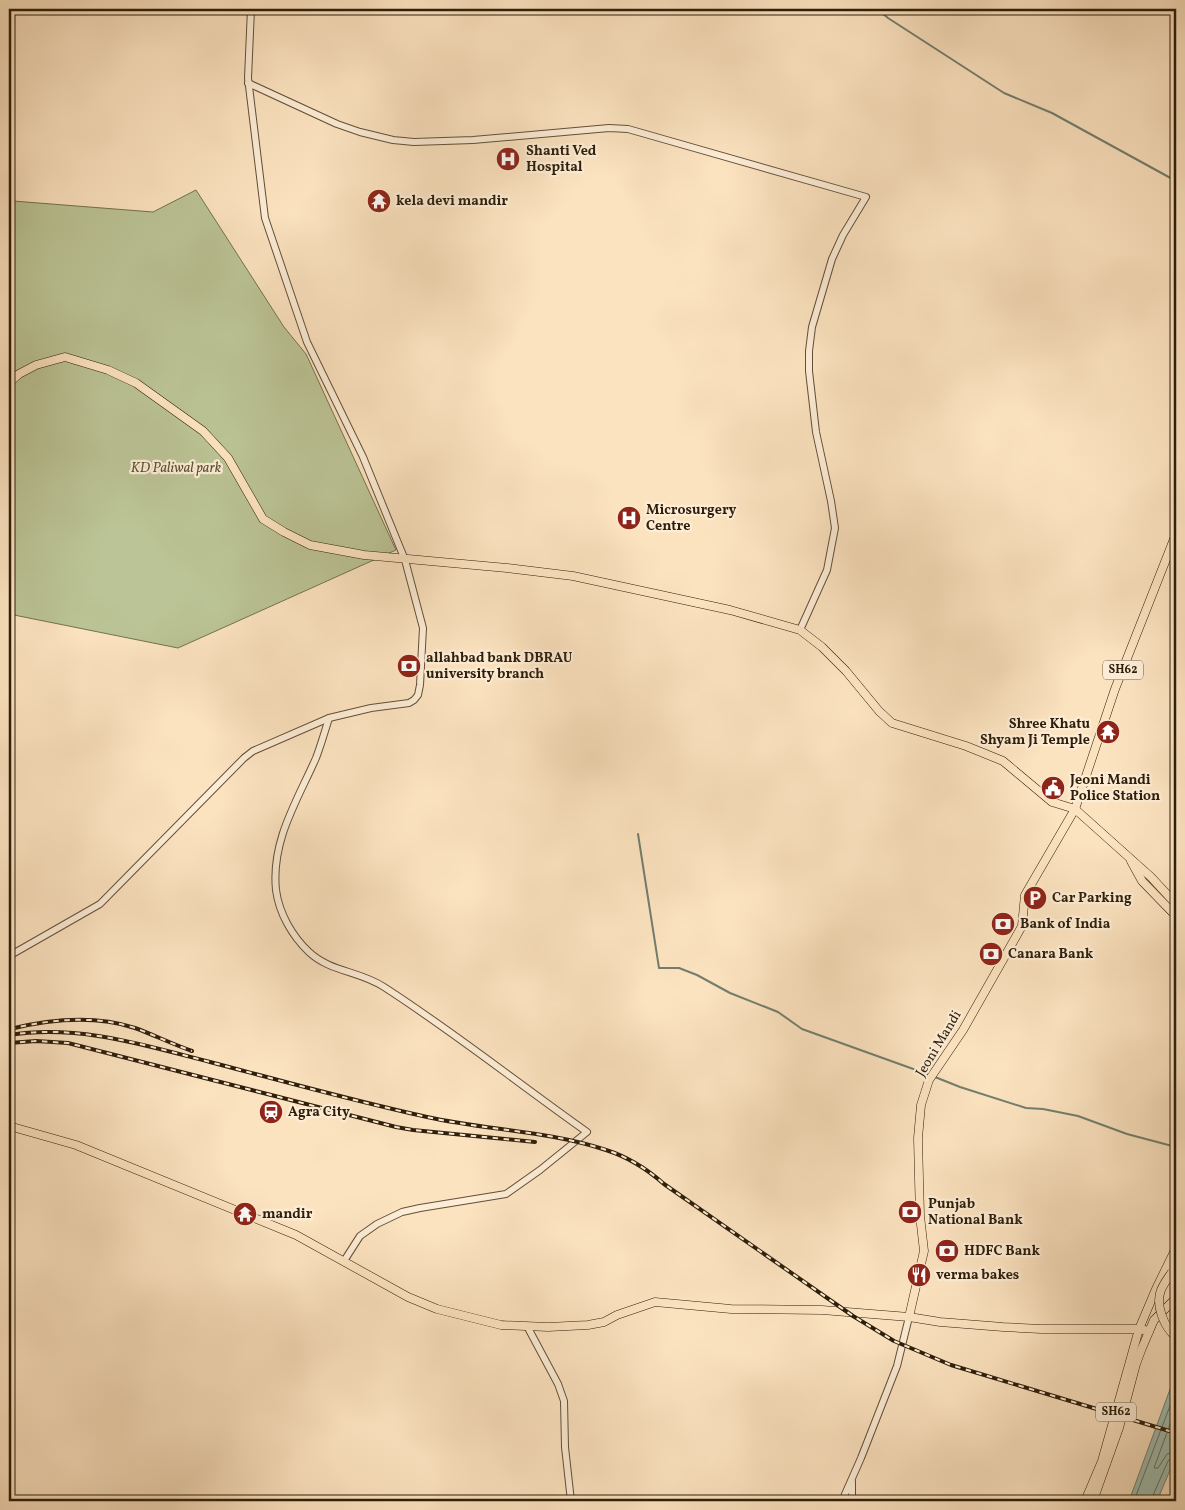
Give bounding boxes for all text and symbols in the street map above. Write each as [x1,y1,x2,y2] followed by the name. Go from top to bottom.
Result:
[526,142,597,177] place label: Shanti Ved Hospital
[495,146,521,172] hospital icon: Shanti Ved Hospital
[366,188,392,214] temple icon: kela devi mandir
[396,192,508,211] place label: kela devi mandir
[131,459,222,478] park label: KD Paliwal park
[646,501,737,536] place label: Microsurgery Centre
[616,505,642,531] hospital icon: Microsurgery Centre
[426,649,573,684] place label: allahbad bank DBRAU university branch
[396,653,422,679] bank icon: allahbad bank DBRAU university branch
[1103,660,1143,680] road number: SH62
[980,715,1090,750] place label: Shree Khatu Shyam Ji Temple
[1095,719,1121,745] temple icon: Shree Khatu Shyam Ji Temple
[1069,771,1160,806] place label: Jeoni Mandi Police Station
[1040,775,1066,801] public building icon: Jeoni Mandi Police Station
[1022,885,1048,911] parking icon: Car Parking
[1052,889,1132,908] place label: Car Parking
[990,911,1016,937] bank icon: Bank of India
[1020,915,1111,934] place label: Bank of India
[978,941,1004,967] bank icon: Canara Bank
[1008,945,1094,964] place label: Canara Bank
[912,1007,966,1081] street label: Jeoni Mandi
[258,1099,284,1125] station icon: Agra City
[288,1103,350,1122] place label: Agra City
[928,1195,1023,1230] place label: Punjab National Bank
[897,1199,923,1225] bank icon: Punjab National Bank
[232,1201,258,1227] temple icon: mandir
[262,1205,313,1224] place label: mandir
[934,1238,960,1264] bank icon: HDFC Bank
[964,1242,1041,1261] place label: HDFC Bank
[906,1262,932,1288] restaurant icon: verma bakes
[936,1266,1019,1285] place label: verma bakes
[1096,1402,1136,1421] road number: SH62

